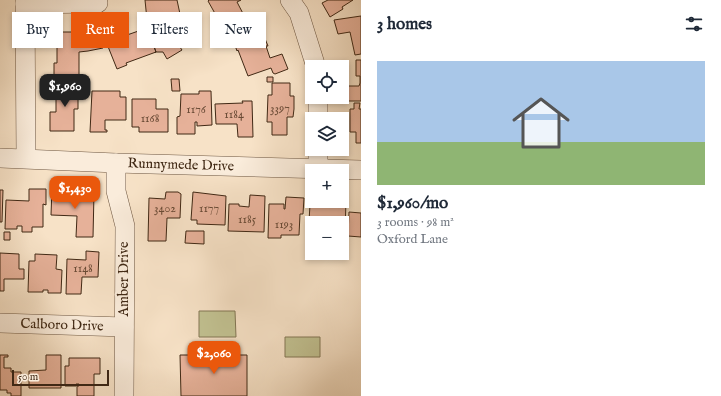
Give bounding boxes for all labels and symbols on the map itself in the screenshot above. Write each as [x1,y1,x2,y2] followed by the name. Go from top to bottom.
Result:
[32,74,98,108] pin: $1,960
[270,101,290,116] house number: 3397
[186,102,207,117] house number: 1176
[224,107,244,122] house number: 1184
[141,111,160,126] house number: 1168
[127,154,235,175] street label: Runnymede Drive
[42,176,108,210] pin: $1,430
[154,201,176,216] house number: 3402
[199,201,219,216] house number: 1177
[238,212,257,227] house number: 1185
[275,217,293,232] house number: 1193
[115,241,133,317] street label: Amber Drive
[73,261,93,276] house number: 1148
[20,315,104,335] street label: Calboro Drive
[181,341,247,375] pin: $2,060
[12,368,109,387] scale bar

